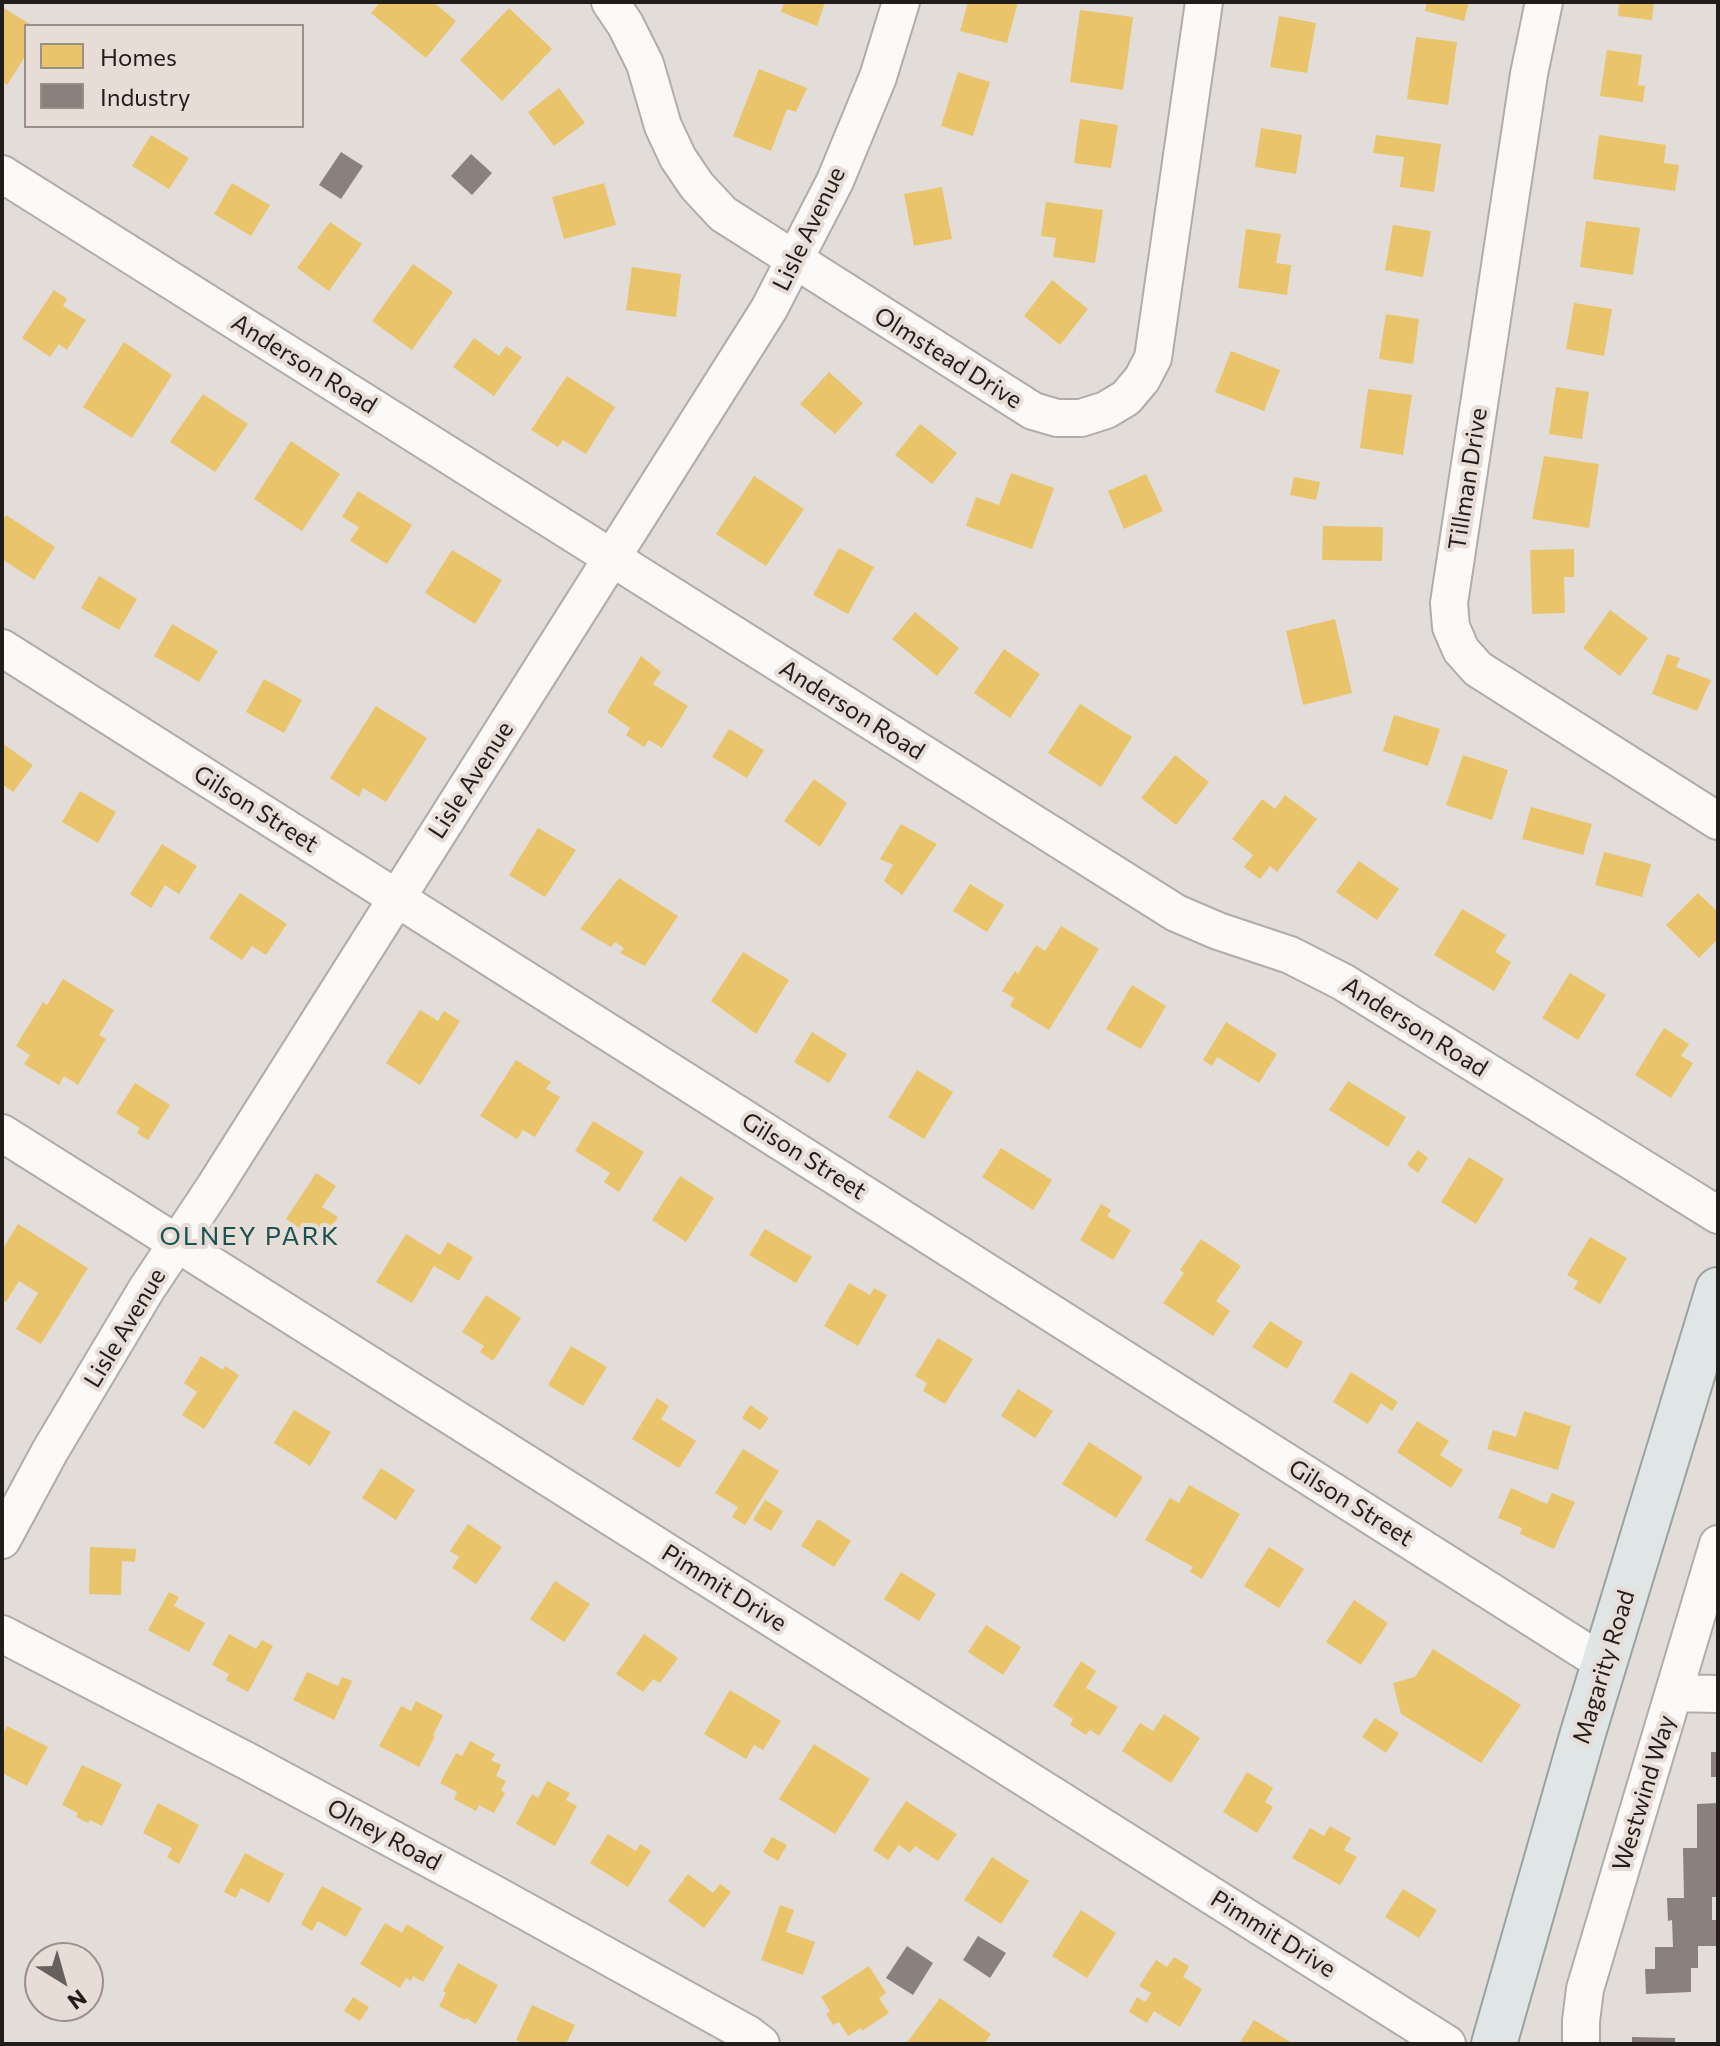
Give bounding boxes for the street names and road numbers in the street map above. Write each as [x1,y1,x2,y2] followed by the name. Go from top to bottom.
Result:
[767,162,851,296] street label: Lisle Avenue
[869,301,1027,415] street label: Olmstead Drive
[226,308,382,420] street label: Anderson Road
[1443,406,1493,552] street label: Tillman Drive
[774,654,930,766] street label: Anderson Road
[422,716,520,844] street label: Lisle Avenue
[188,759,324,859] street label: Gilson Street
[1337,971,1493,1083] street label: Anderson Road
[736,1106,872,1206] street label: Gilson Street
[78,1263,172,1393] street label: Lisle Avenue
[1283,1453,1419,1553] street label: Gilson Street
[656,1538,792,1638] street label: Pimmit Drive
[1567,1587,1641,1747] street label: Magarity Road
[1607,1711,1681,1875] street label: Westwind Way
[322,1793,446,1877] street label: Olney Road
[1205,1884,1341,1984] street label: Pimmit Drive

